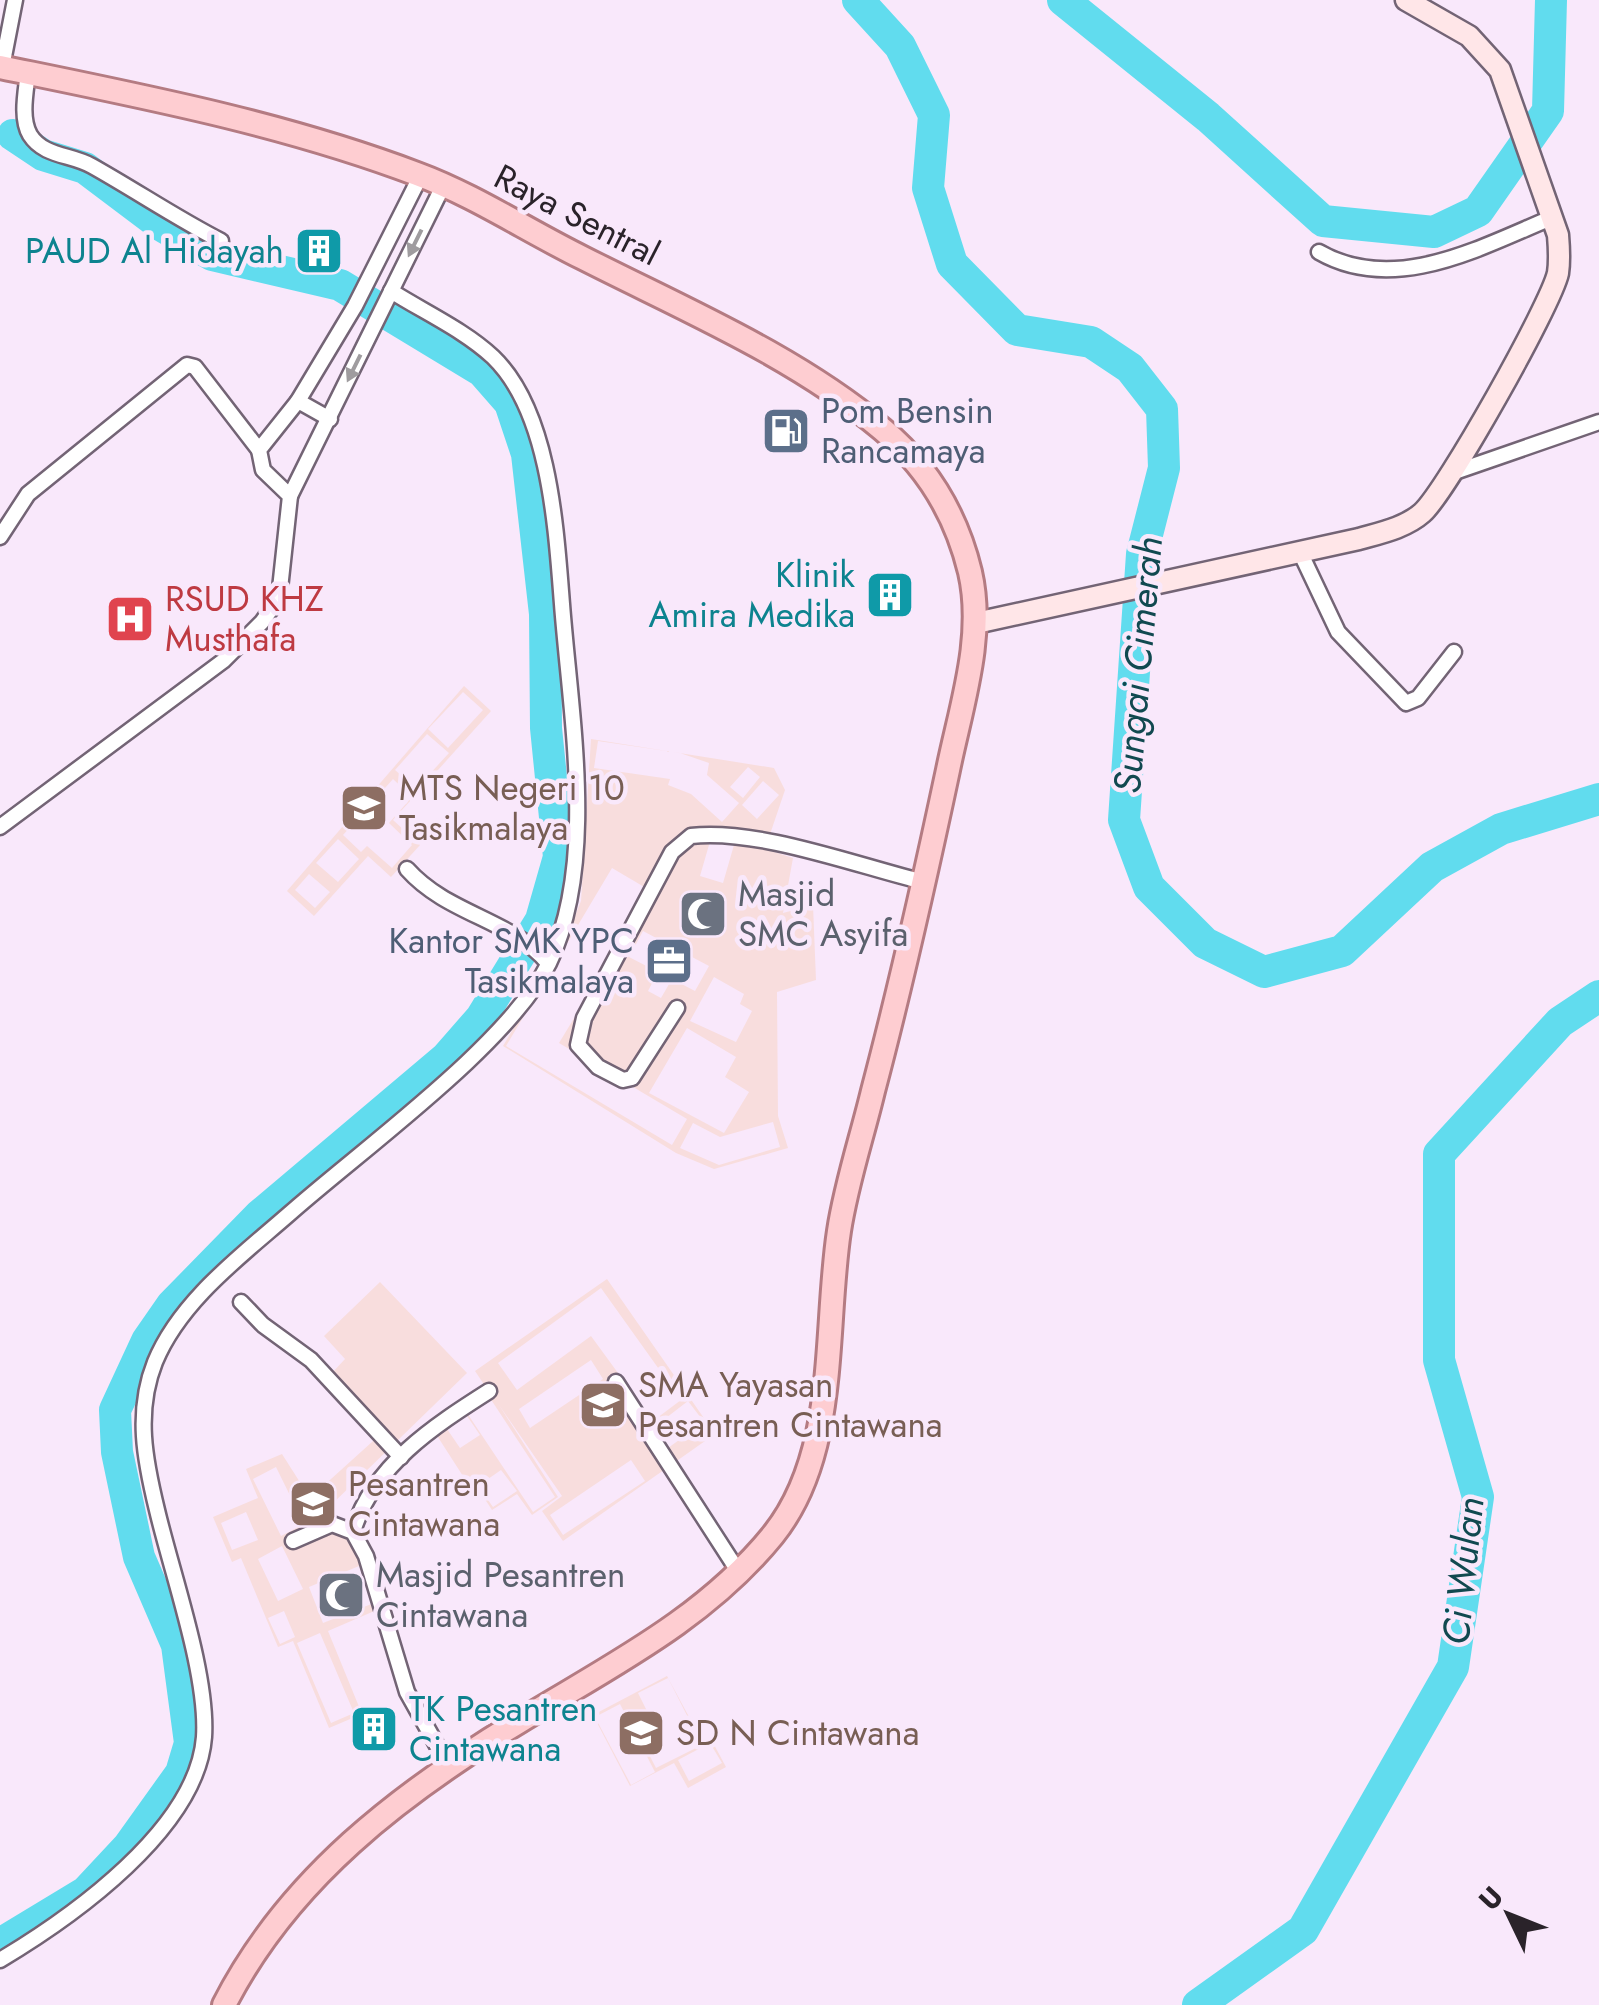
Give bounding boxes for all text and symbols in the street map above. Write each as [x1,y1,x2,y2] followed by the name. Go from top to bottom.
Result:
[486,152,668,278] street label: Raya Sentral
[293,225,345,277] building icon: PAUD Al Hidayah
[25,226,284,276] place label: PAUD Al Hidayah
[406,229,423,258] one-way arrow
[346,354,363,383] one-way arrow
[821,386,994,476] place label: Pom Bensin Rancamaya
[760,405,812,457] fuel station icon: Pom Bensin Rancamaya
[1099,534,1176,796] water label: Sungai Cimerah
[648,550,856,640] place label: Klinik Amira Medika
[864,569,916,621] building icon: Klinik Amira Medika
[165,574,324,664] place label: RSUD KHZ Musthafa
[104,593,156,645] hospital icon: RSUD KHZ Musthafa
[399,763,625,853] place label: MTS Negeri 10 Tasikmalaya
[338,782,390,834] school or university icon: MTS Negeri 10 Tasikmalaya
[738,869,908,959] place label: Masjid SMC Asyifa
[677,888,729,940] mosque icon: Masjid SMC Asyifa
[388,916,634,1006] place label: Kantor SMK YPC Tasikmalaya
[643,935,695,987] office icon: Kantor SMK YPC Tasikmalaya
[638,1360,943,1450] place label: SMA Yayasan Pesantren Cintawana
[577,1379,629,1431] school or university icon: SMA Yayasan Pesantren Cintawana
[348,1459,500,1549] place label: Pesantren Cintawana
[287,1478,339,1530] school or university icon: Pesantren Cintawana
[1427,1494,1498,1648] water label: Ci Wulan
[376,1550,625,1640] place label: Masjid Pesantren Cintawana
[315,1569,367,1621] mosque icon: Masjid Pesantren Cintawana
[409,1684,597,1774] place label: TK Pesantren Cintawana
[348,1703,400,1755] building icon: TK Pesantren Cintawana
[615,1707,667,1759] school or university icon: SD N Cintawana
[676,1708,919,1758] place label: SD N Cintawana
[1459,1865,1559,1965] north arrow
[1469,1877,1513,1919] text: U

